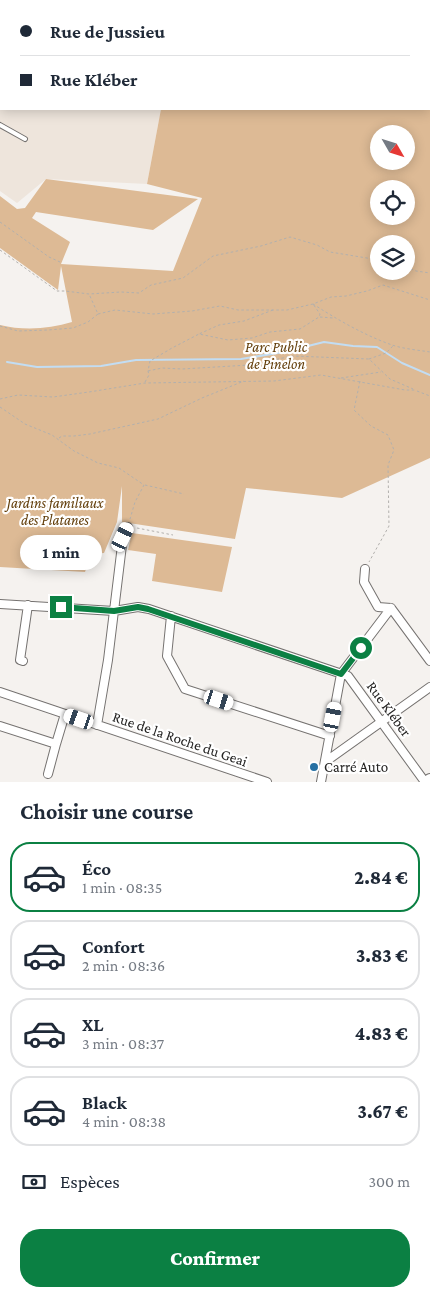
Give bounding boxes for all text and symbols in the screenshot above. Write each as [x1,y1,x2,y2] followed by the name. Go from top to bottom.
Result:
[50,21,165,42] text: Rue de Jussieu
[50,69,138,90] text: Rue Kléber
[370,125,415,170] north arrow
[370,125,415,280] map controls
[370,180,415,225] button: locate
[370,235,415,280] button: layers
[245,339,308,372] park label: Parc Public de Pinelon
[3,495,104,528] park label: Jardins familiaux des Platanes
[109,520,136,554] car
[20,534,102,570] callout: 1 min
[42,544,80,561] text: 1 min
[50,596,72,618] route end
[350,637,372,659] route start
[364,678,415,740] street label: Rue Kléber
[202,688,235,712] car
[322,701,343,733] car
[62,707,95,731] car
[111,708,249,770] street label: Rue de la Roche du Geai
[324,759,388,775] place label: Carré Auto
[308,761,320,773] marker: Carré Auto
[20,799,193,824] text: Choisir une course
[22,855,67,900] icon: car
[82,858,111,879] text: Éco
[354,867,408,888] text: 2.84 €
[82,879,162,896] text: 1 min · 08:35
[22,933,67,978] icon: car
[82,936,145,957] text: Confort
[356,945,408,966] text: 3.83 €
[82,957,165,974] text: 2 min · 08:36
[22,1011,67,1056] icon: car
[82,1014,104,1035] text: XL
[355,1023,408,1044] text: 4.83 €
[82,1035,164,1052] text: 3 min · 08:37
[22,1089,67,1134] icon: car
[82,1092,127,1113] text: Black
[358,1101,408,1122] text: 3.67 €
[82,1113,166,1130] text: 4 min · 08:38
[20,1168,48,1196] icon: cash
[60,1171,120,1192] text: Espèces
[368,1173,410,1190] text: 300 m
[20,1229,410,1287] button: Confirmer

